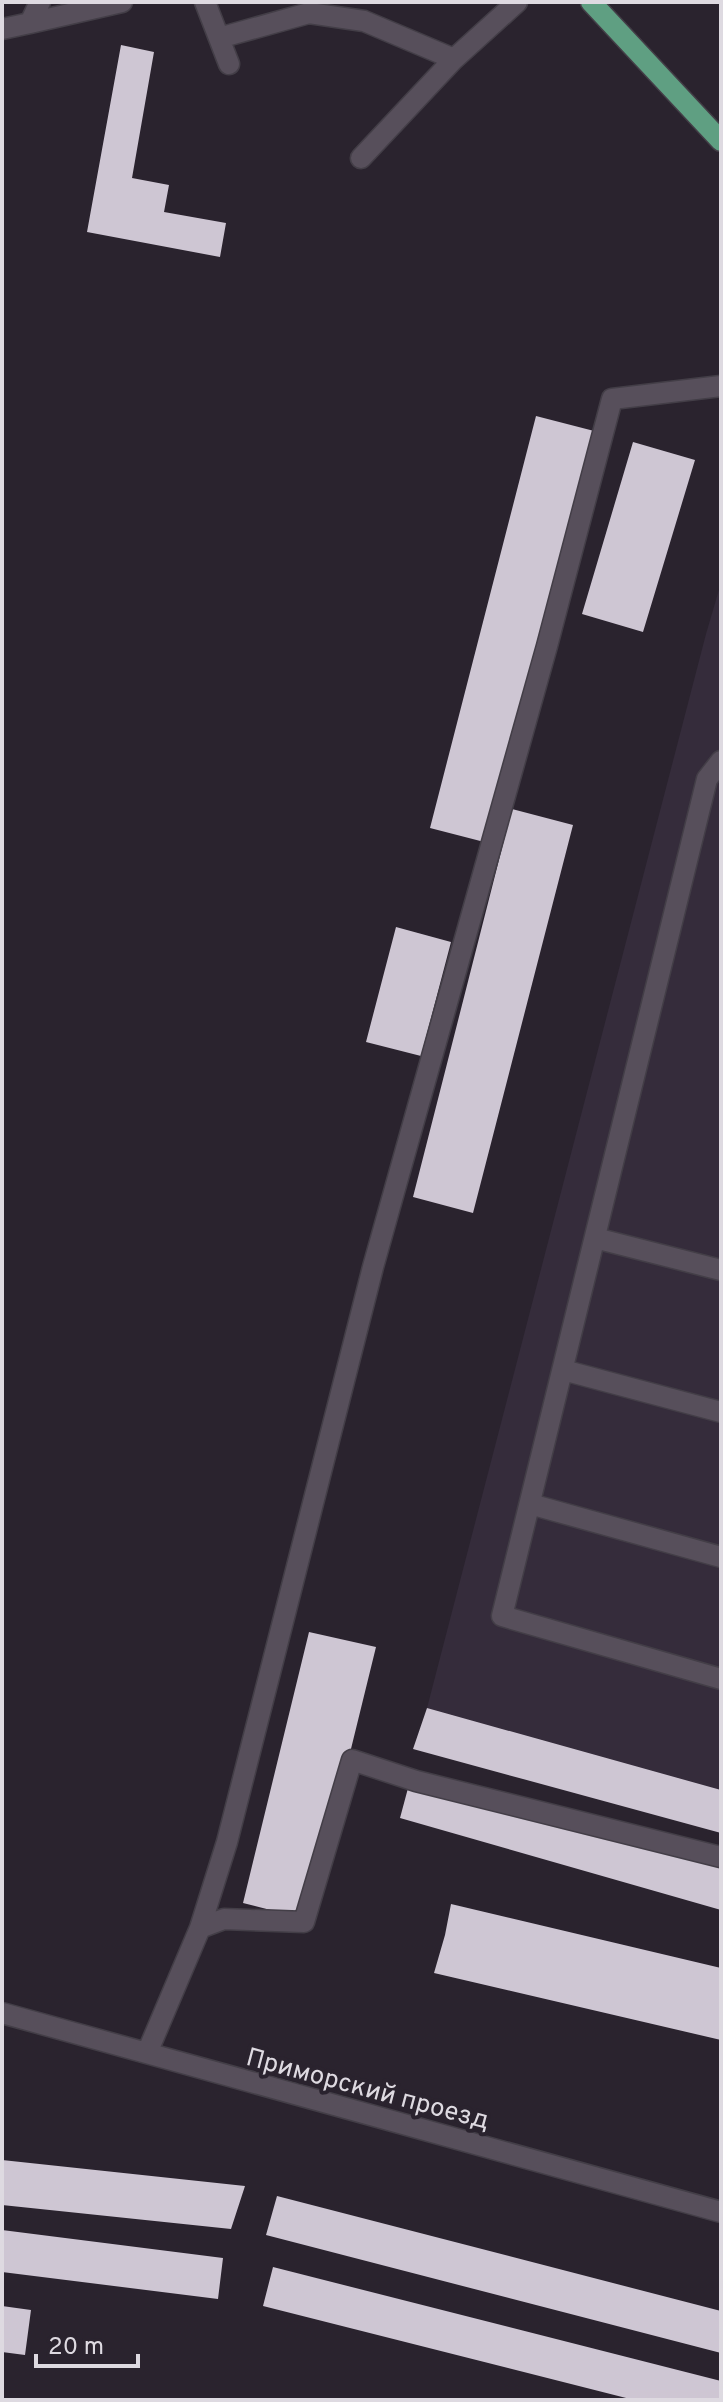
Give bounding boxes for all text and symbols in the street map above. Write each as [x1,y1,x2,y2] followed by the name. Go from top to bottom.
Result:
[242,2042,493,2139] street label: Приморский проезд
[36,2318,138,2368] scale bar
[48,2333,104,2363] text: 20 m

